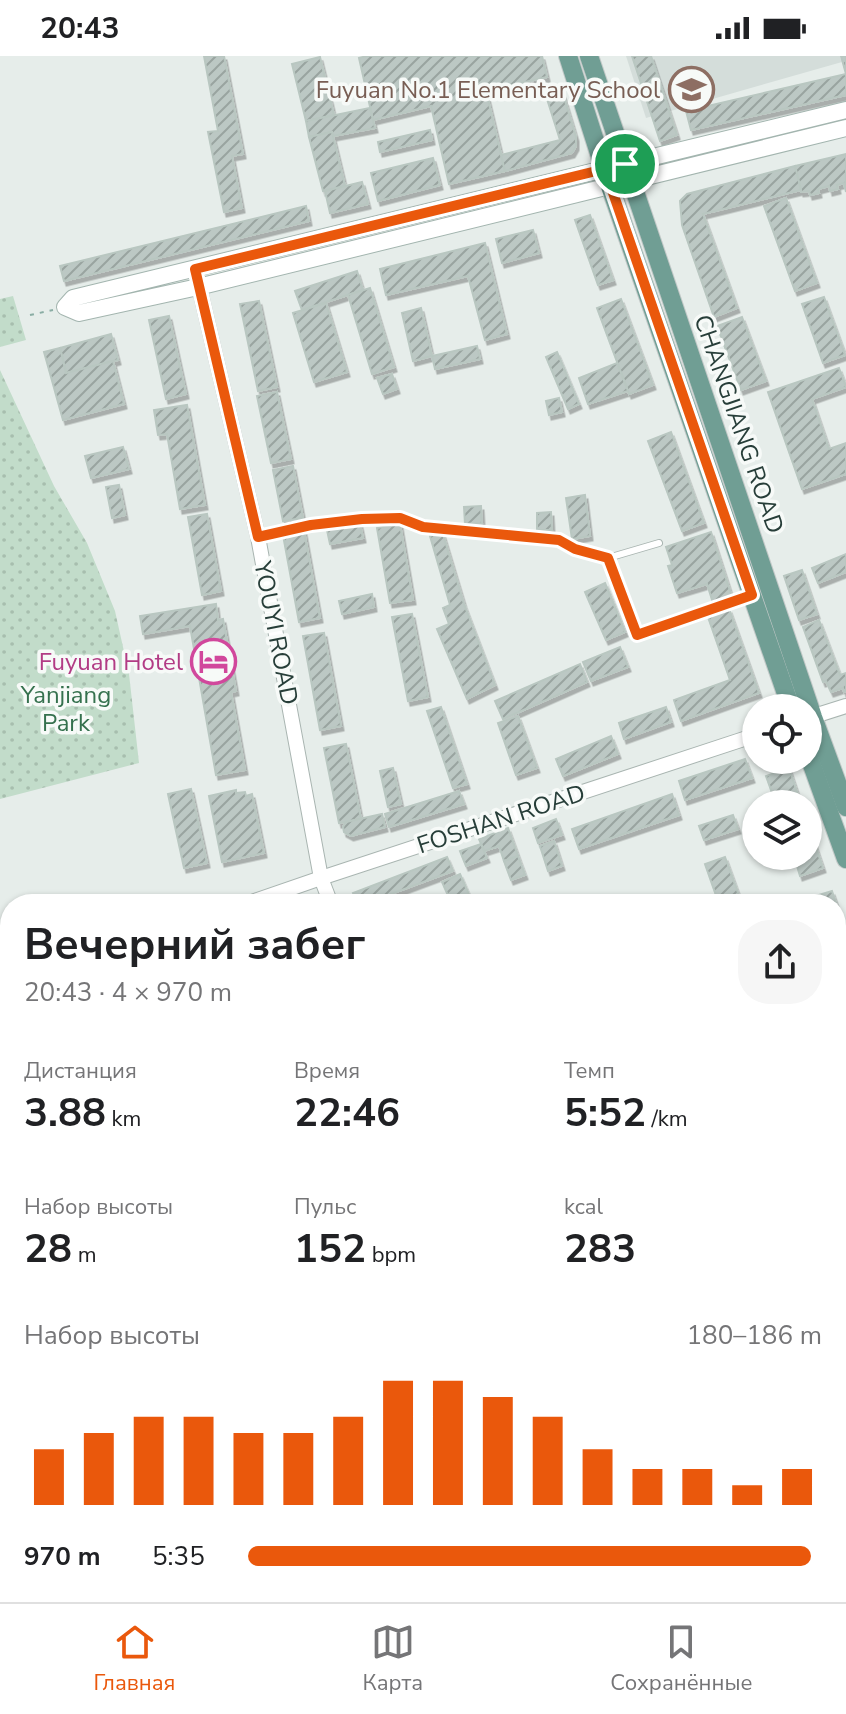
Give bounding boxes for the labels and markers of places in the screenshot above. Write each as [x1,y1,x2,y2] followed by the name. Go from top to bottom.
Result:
[667,66,715,114] school or university icon: Fuyuan No.1 Elementary School
[316,74,660,106] place label: Fuyuan No.1 Elementary School
[591,130,659,198] pin
[190,638,238,686] hotel icon: Fuyuan Hotel
[39,646,183,678] place label: Fuyuan Hotel

